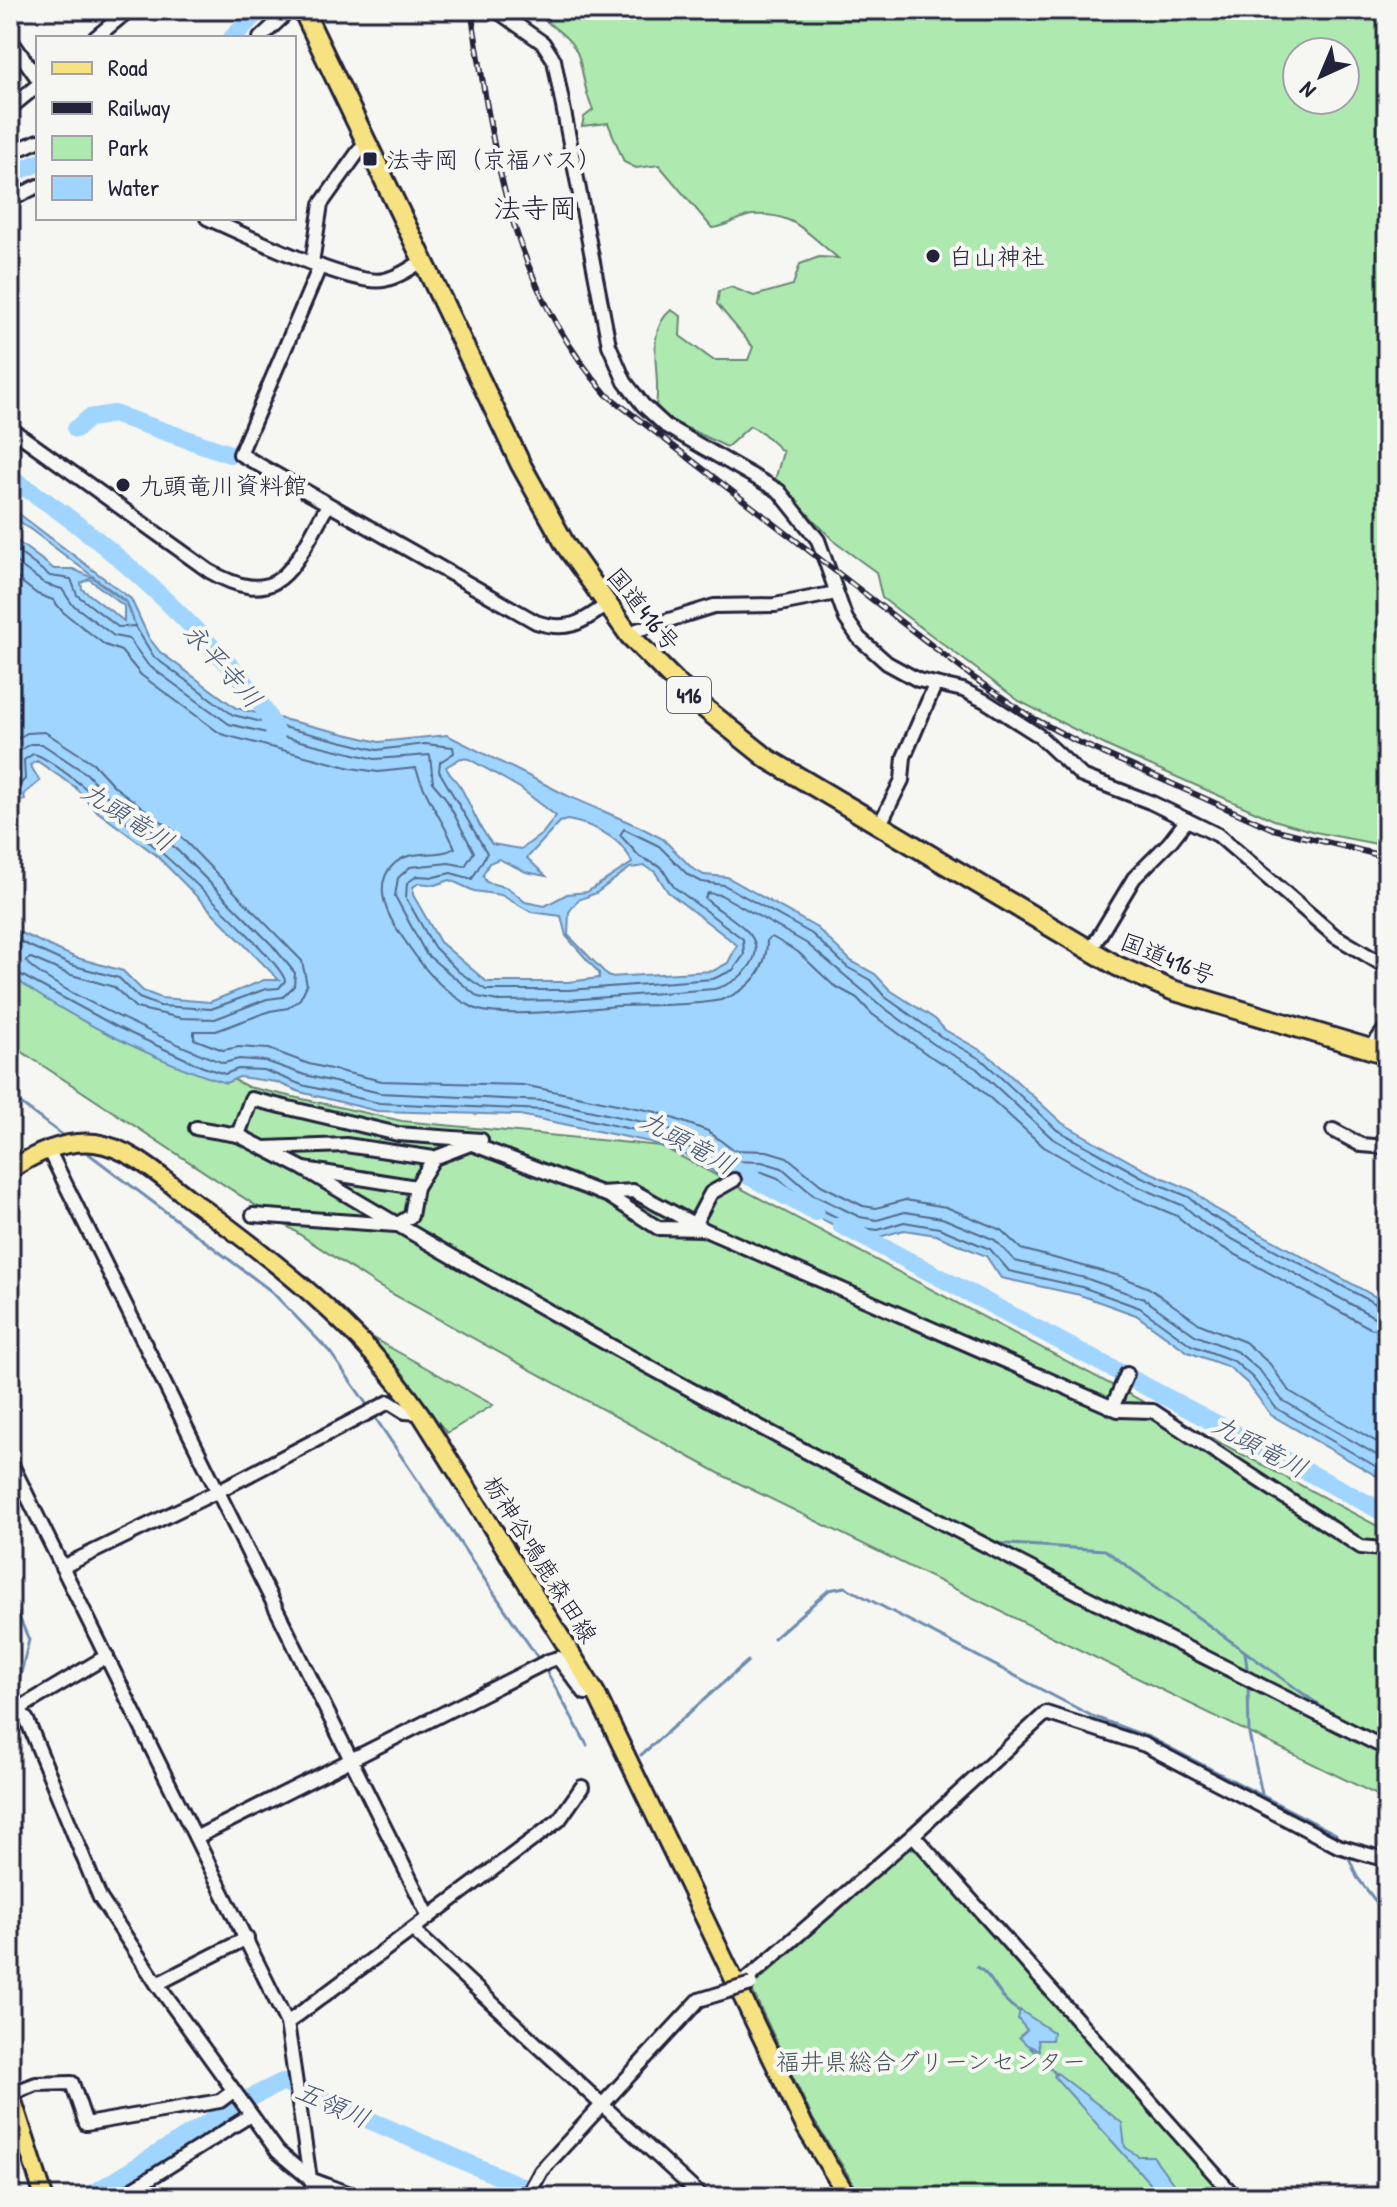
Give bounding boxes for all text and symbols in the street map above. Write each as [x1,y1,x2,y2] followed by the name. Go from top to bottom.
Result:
[36,36,296,220] legend
[1281,36,1361,116] north arrow
[108,51,147,83] text: Road
[1292,75,1322,105] text: N
[108,91,171,123] text: Railway
[108,131,148,163] text: Park
[386,143,602,175] place label: 法寺岡（京福バス）
[361,150,379,168] marker: 法寺岡（京福バス）
[108,171,159,203] text: Water
[493,189,577,227] district label: 法寺岡
[949,240,1045,272] place label: 白山神社
[924,247,942,265] marker: 白山神社
[139,469,307,501] place label: 九頭竜川資料館
[114,476,132,494] marker: 九頭竜川資料館
[600,560,688,658] street label: 国道416号
[175,615,271,715] water label: 永平寺川
[667,677,711,713] road number: 416
[75,773,181,859] water label: 九頭竜川
[1116,925,1220,991] street label: 国道416号
[634,1101,742,1183] water label: 九頭竜川
[1206,1406,1314,1486] water label: 九頭竜川
[477,1469,605,1649] street label: 栃神谷鳴鹿森田線
[776,2045,1086,2077] park label: 福井県総合グリーンセンター
[290,2072,376,2136] water label: 五領川

